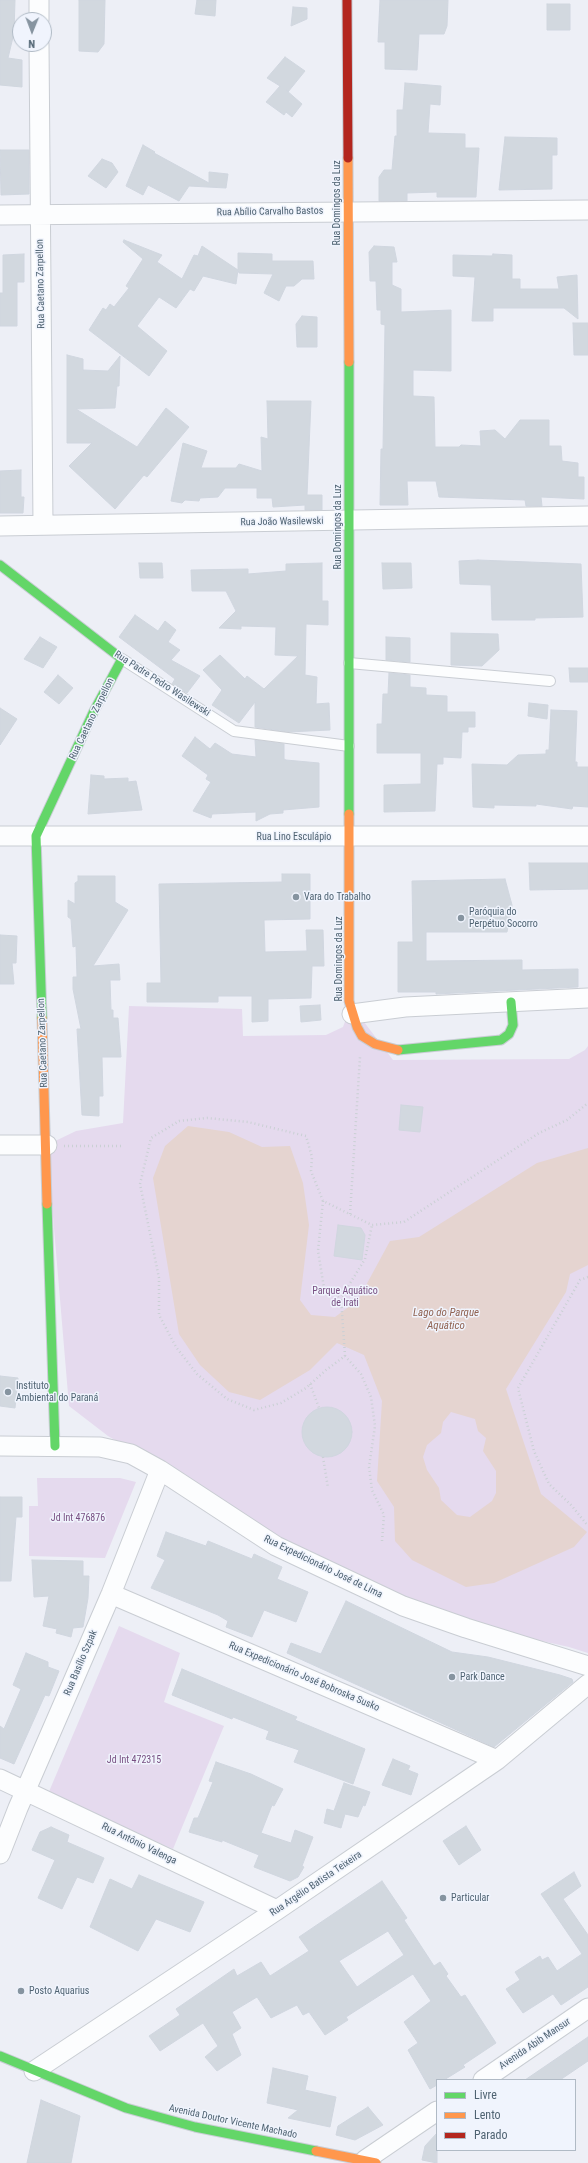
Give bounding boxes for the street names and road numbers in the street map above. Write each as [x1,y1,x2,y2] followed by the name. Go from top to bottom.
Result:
[331,160,343,246] street label: Rua Domingos da Luz
[217,205,323,219] street label: Rua Abílio Carvalho Bastos
[34,239,48,329] street label: Rua Caetano Zarpellon
[332,484,344,570] street label: Rua Domingos da Luz
[240,515,324,529] street label: Rua João Wasilewski
[112,649,212,719] street label: Rua Padre Pedro Wasilewski
[67,676,117,762] street label: Rua Caetano Zarpellon
[257,831,331,843] street label: Rua Lino Esculápio
[333,916,345,1002] street label: Rua Domingos da Luz
[35,998,51,1088] street label: Rua Caetano Zarpellon
[262,1533,384,1601] street label: Rua Expedicionário José de Lima
[62,1628,100,1698] street label: Rua Basílio Szpak
[227,1640,381,1714] street label: Rua Expedicionário José Bobroska Susko
[100,1821,178,1867] street label: Rua Antônio Valenga
[268,1849,364,1919] street label: Rua Argélio Batista Teixeira
[497,2016,573,2072] street label: Avenida Abib Mansur
[168,2103,298,2141] street label: Avenida Doutor Vicente Machado

